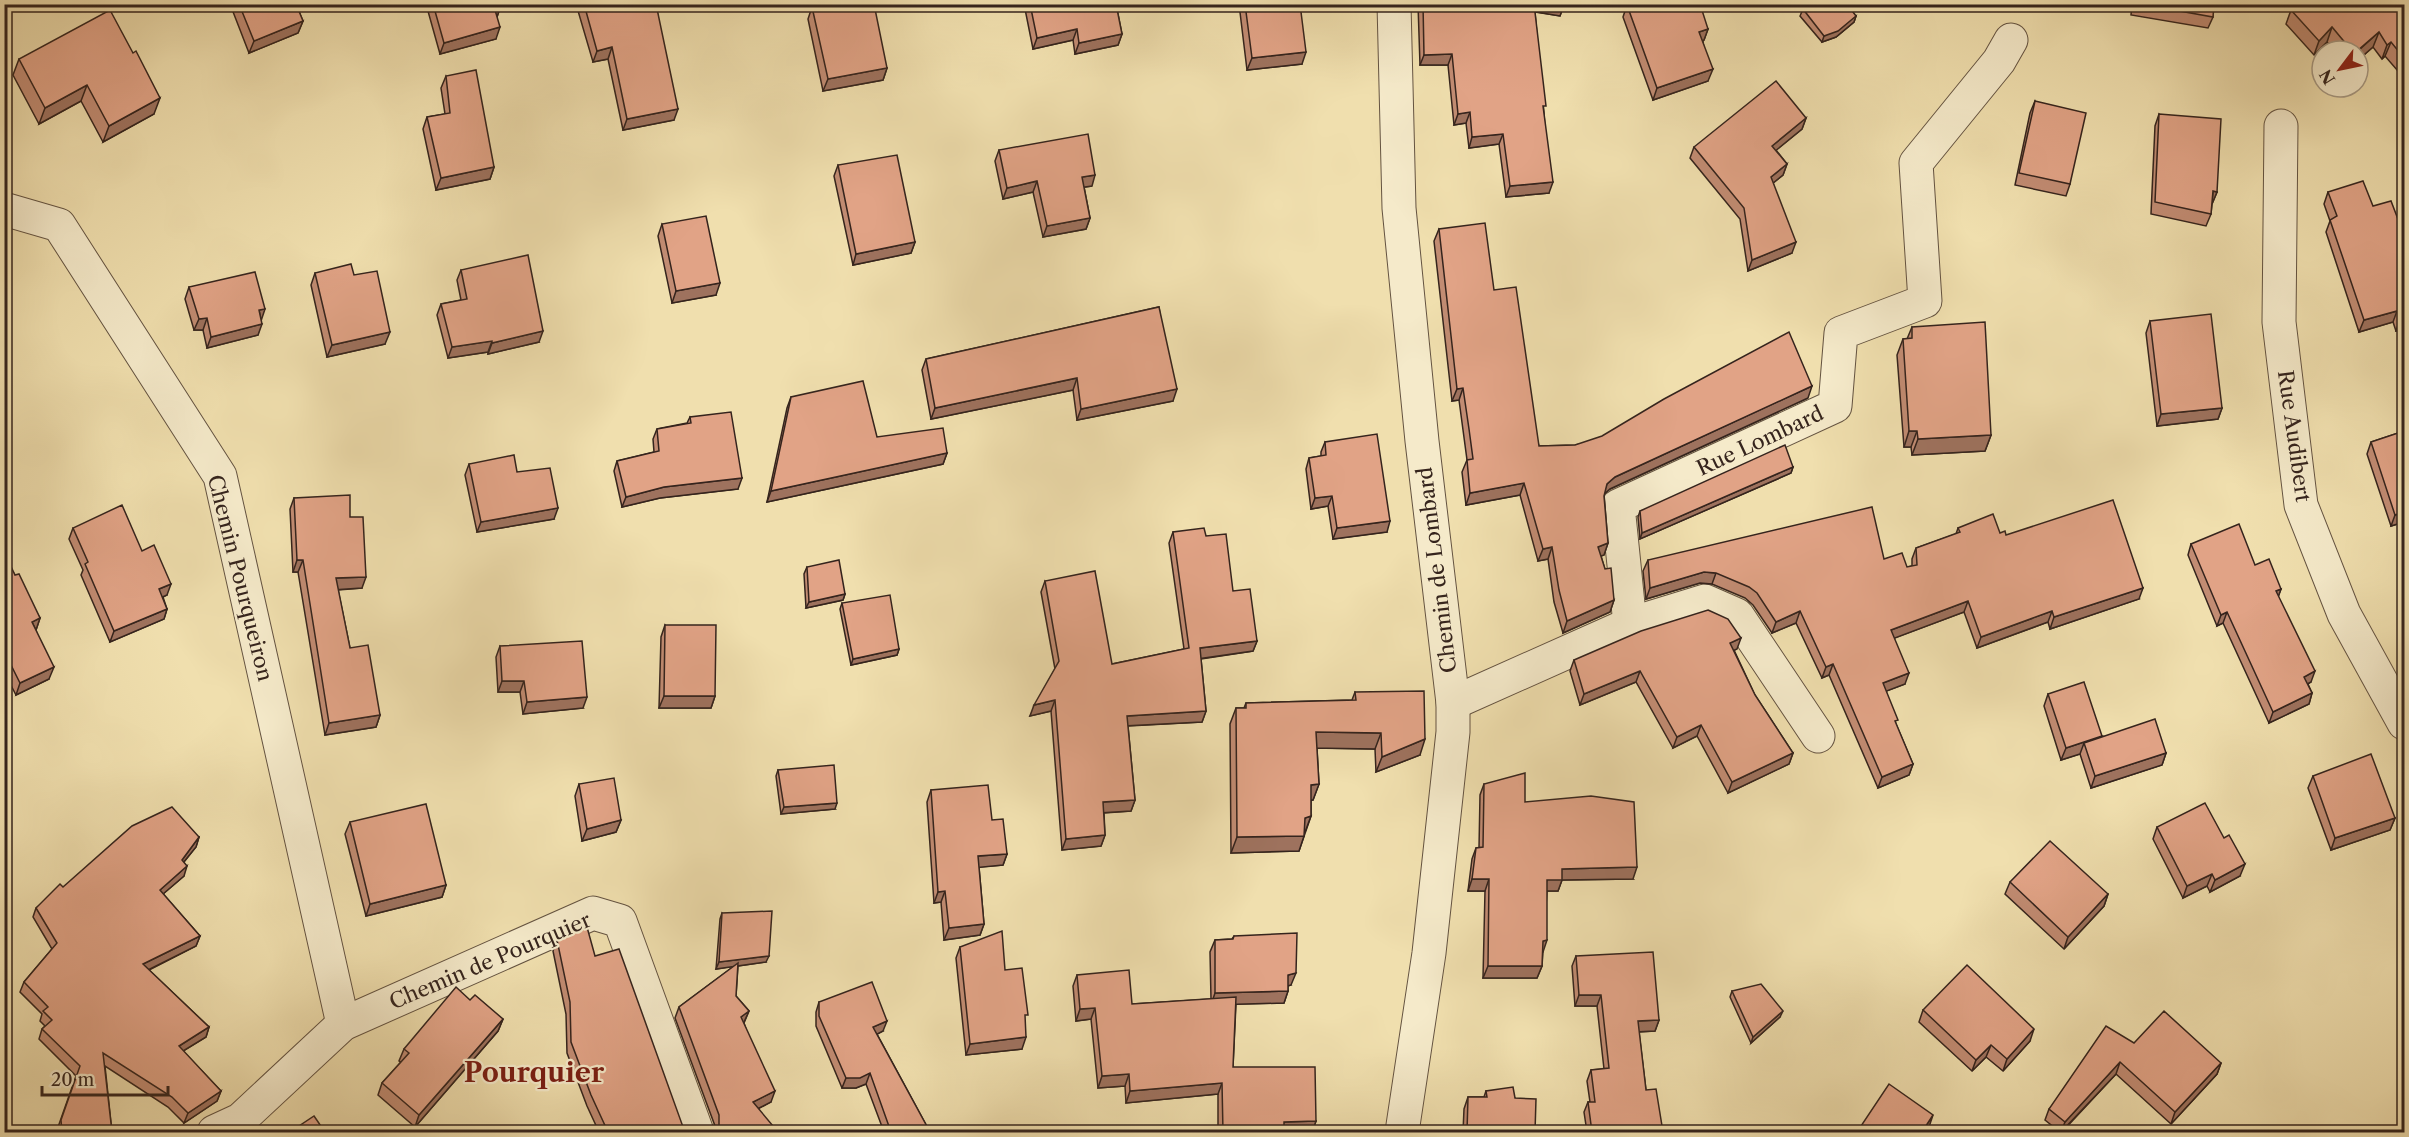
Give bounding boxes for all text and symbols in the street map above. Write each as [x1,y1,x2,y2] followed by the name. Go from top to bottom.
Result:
[2310,39,2370,99] north arrow
[2315,66,2339,88] text: N
[2273,368,2316,504] street label: Rue Audibert
[1692,400,1827,481] street label: Rue Lombard
[1411,465,1462,674] street label: Chemin de Lombard
[203,472,278,684] street label: Chemin Pourqueiron
[385,907,594,1014] street label: Chemin de Pourquier
[464,1056,605,1089] district label: Pourquier
[42,1059,168,1097] scale bar
[51,1069,95,1091] text: 20 m

